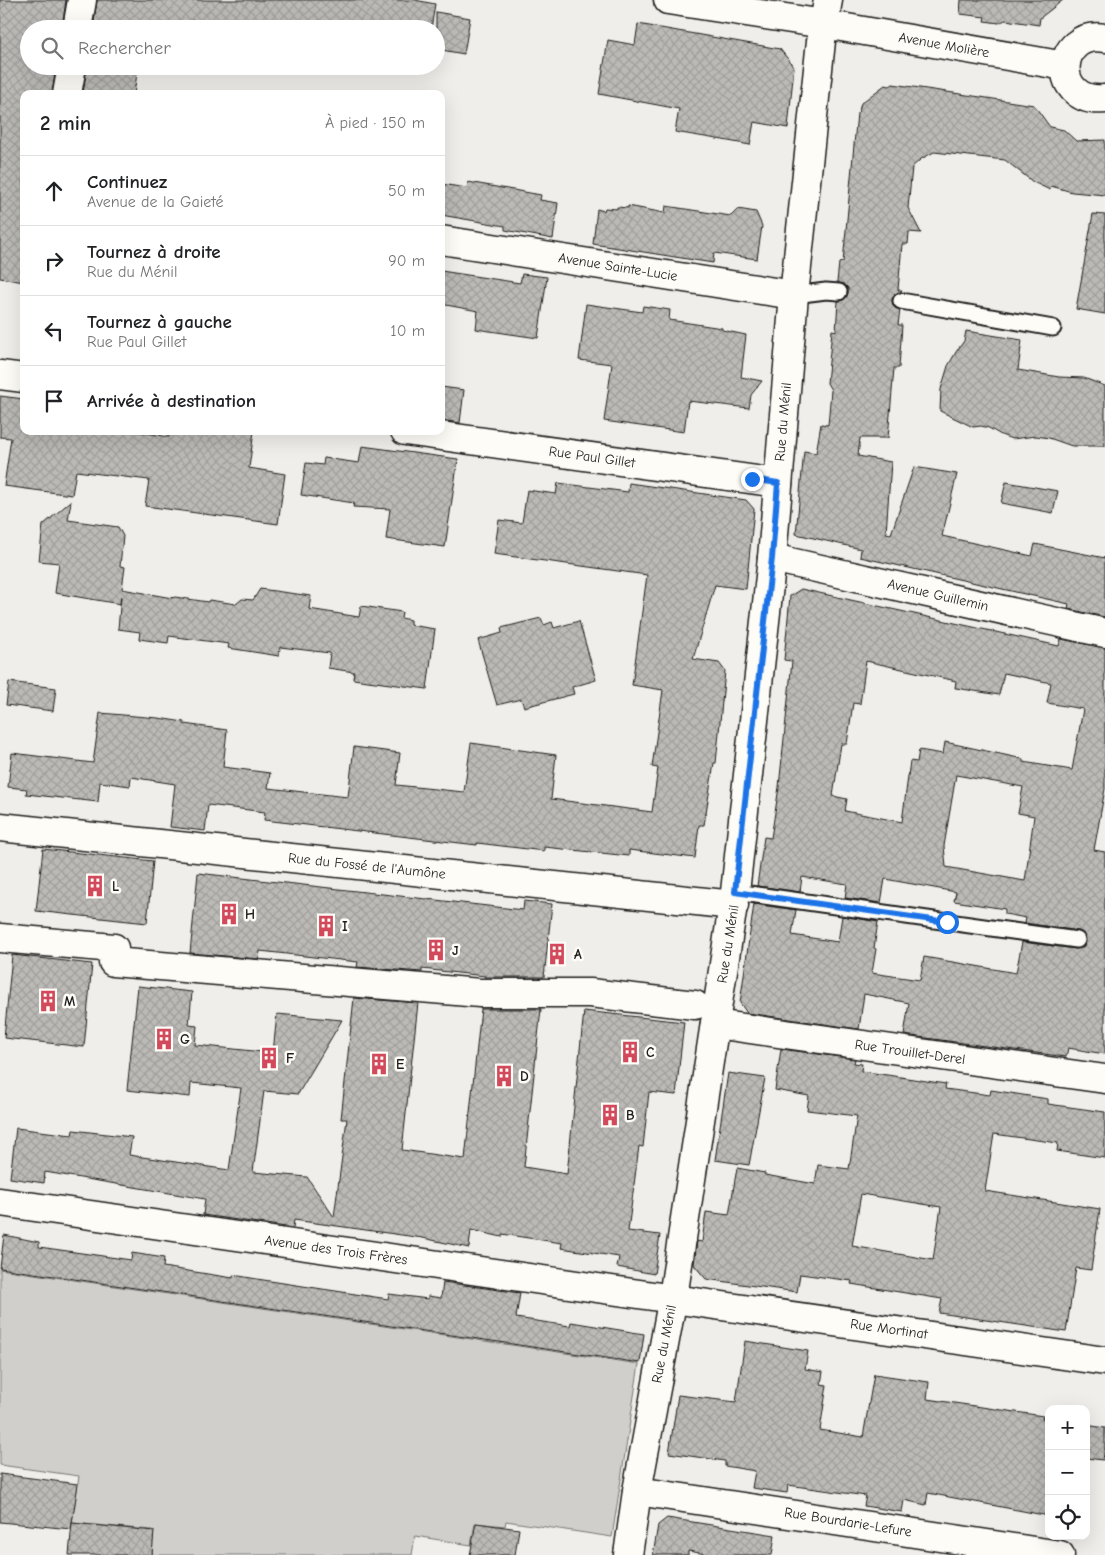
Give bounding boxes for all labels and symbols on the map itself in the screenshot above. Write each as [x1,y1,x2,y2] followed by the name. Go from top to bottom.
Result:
[897,29,991,61] street label: Avenue Molière
[557,249,679,285] street label: Avenue Sainte-Lucie
[771,382,795,462] street label: Rue du Ménil
[548,443,637,472] street label: Rue Paul Gillet
[741,468,764,491] route end
[886,575,990,615] street label: Avenue Guillemin
[287,849,447,883] street label: Rue du Fossé de l'Aumône
[82,873,108,899] building icon: L
[112,878,119,895] place label: L
[216,901,242,927] building icon: H
[713,904,743,984] street label: Rue du Ménil
[245,906,255,923] place label: H
[936,911,959,934] route start
[313,913,339,939] building icon: I
[342,918,348,935] place label: I
[423,937,449,963] building icon: J
[544,941,570,967] building icon: A
[452,942,459,959] place label: J
[574,946,582,963] place label: A
[35,988,61,1014] building icon: M
[64,993,75,1010] place label: M
[151,1026,177,1052] building icon: G
[180,1031,190,1048] place label: G
[854,1036,966,1068] street label: Rue Trouillet-Derel
[617,1039,643,1065] building icon: C
[646,1044,655,1061] place label: C
[256,1045,282,1071] building icon: F
[286,1050,295,1067] place label: F
[366,1051,392,1077] building icon: E
[396,1056,405,1073] place label: E
[491,1063,517,1089] building icon: D
[520,1068,529,1085] place label: D
[597,1102,623,1128] building icon: B
[626,1107,635,1124] place label: B
[263,1232,409,1268] street label: Avenue des Trois Frères
[648,1304,680,1384] street label: Rue du Ménil
[849,1315,930,1343] street label: Rue Mortinat
[783,1504,913,1540] street label: Rue Bourdarie-Lefure

